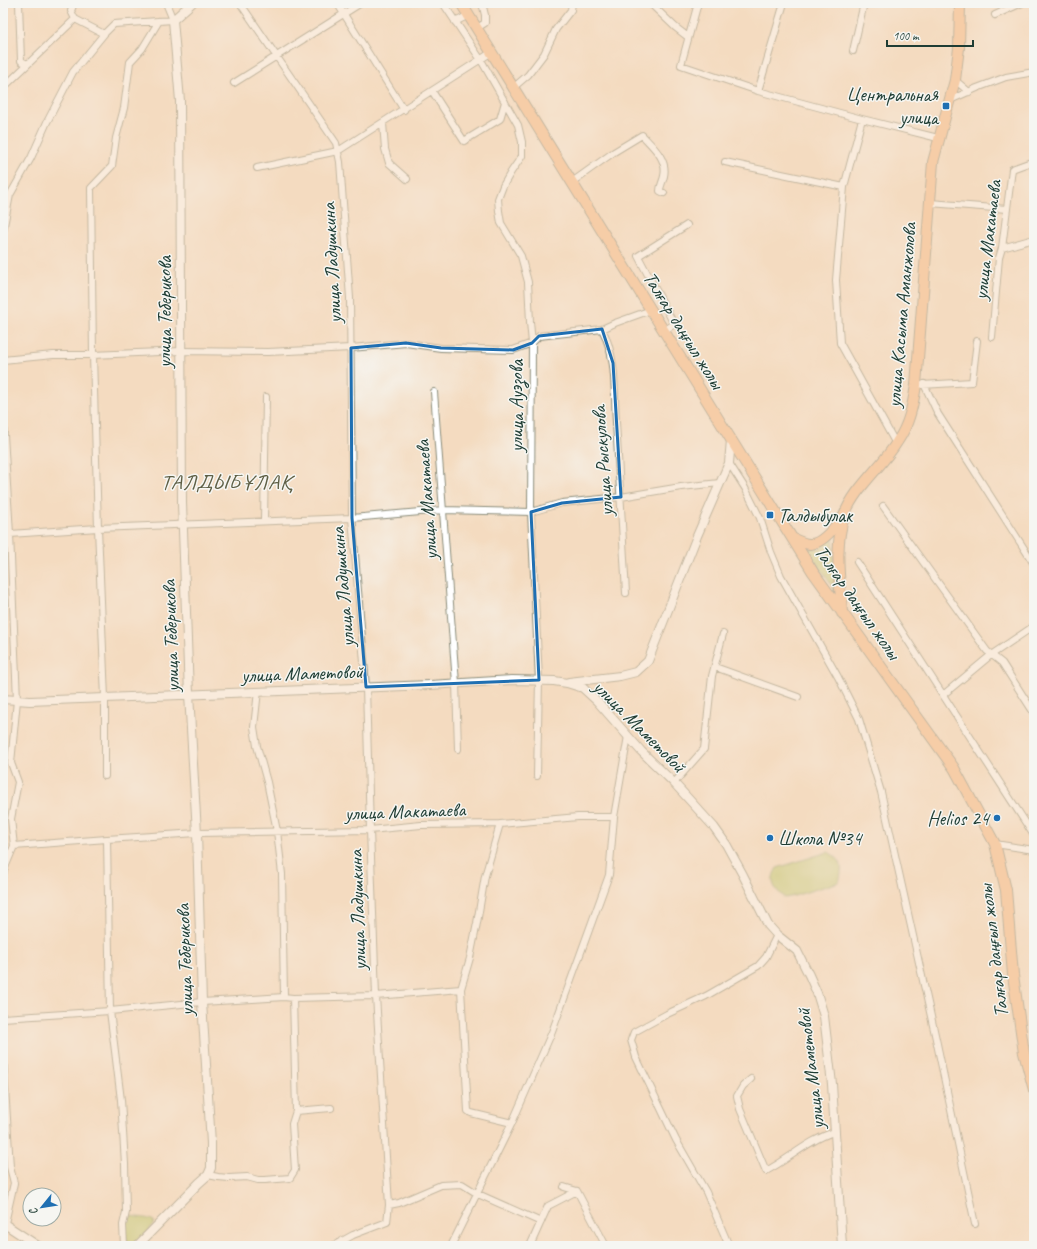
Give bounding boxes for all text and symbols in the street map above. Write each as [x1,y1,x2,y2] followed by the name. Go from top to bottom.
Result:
[887,22,973,48] scale bar
[893,28,920,44] text: 100 m
[846,82,940,130] place label: Центральная улица
[941,101,951,111] marker: Центральная улица
[968,177,1007,302] street label: улица Макатаева
[316,201,347,325] street label: улица Ладушкина
[881,220,922,410] street label: улица Касыма Аманжолова
[152,254,177,369] street label: улица Теберикова
[637,267,730,395] street label: Талғар даңғыл жолы
[504,358,530,453] street label: улица Ауэзова
[586,403,619,518] street label: улица Рыскулова
[410,437,443,562] street label: улица Макатаева
[161,468,295,496] district label: ТАЛДЫБҰЛАҚ
[778,503,854,528] place label: Талдыбулак
[765,510,775,520] marker: Талдыбулак
[325,525,360,649] street label: улица Ладушкина
[809,540,907,665] street label: Талғар даңғыл жолы
[156,578,185,693] street label: улица Теберикова
[240,659,365,688] street label: улица Маметовой
[587,674,693,779] street label: улица Маметовой
[343,797,468,826] street label: улица Макатаева
[927,806,991,831] place label: Helios 24
[992,813,1002,823] marker: Helios 24
[778,826,863,851] place label: Школа №34
[765,833,775,843] marker: Школа №34
[343,848,372,972] street label: улица Ладушкина
[973,882,1014,1019] street label: Талғар даңғыл жолы
[170,902,199,1017] street label: улица Теберикова
[790,1005,830,1132] street label: улица Маметовой
[22,1187,62,1227] north arrow
[25,1205,41,1218] text: С

